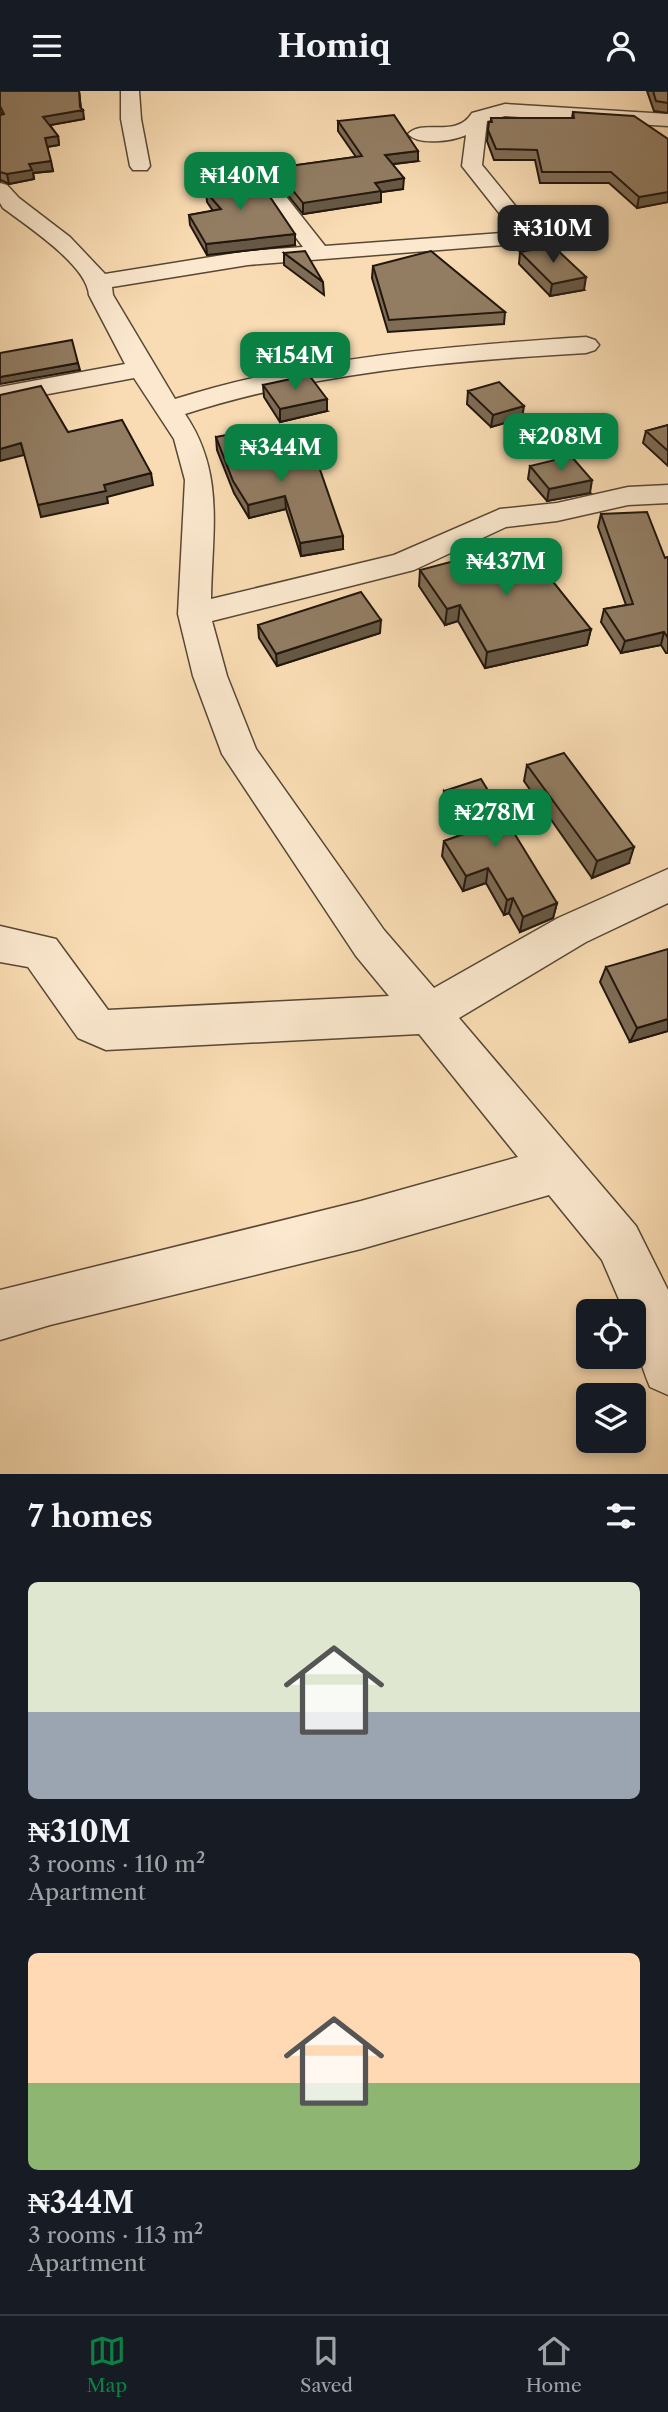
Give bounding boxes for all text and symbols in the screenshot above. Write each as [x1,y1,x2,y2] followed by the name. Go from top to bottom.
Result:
[277,26,391,65] text: Homiq
[28,27,66,65] icon: menu
[602,27,640,65] icon: person
[191,152,289,212] pin: ₦140M
[200,161,280,189] text: ₦140M
[504,205,602,265] pin: ₦310M
[514,214,592,242] text: ₦310M
[246,333,344,392] pin: ₦154M
[256,341,334,369] text: ₦154M
[512,413,610,473] pin: ₦208M
[519,422,603,450] text: ₦208M
[232,425,330,484] pin: ₦344M
[240,433,322,461] text: ₦344M
[457,539,555,598] pin: ₦437M
[466,547,546,575] text: ₦437M
[446,789,544,849] pin: ₦278M
[455,798,535,826] text: ₦278M
[576,1299,646,1453] map controls
[576,1299,646,1369] button: locate
[576,1383,646,1453] button: layers
[602,1497,640,1535] icon: filters
[28,1498,153,1535] text: 7 homes
[271,1627,397,1753] icon: home
[28,1813,131,1850] text: ₦310M
[28,1850,205,1878] text: 3 rooms · 110 m²
[28,1878,146,1906] text: Apartment
[271,1998,397,2124] icon: home
[28,2184,134,2221] text: ₦344M
[28,2221,204,2249] text: 3 rooms · 113 m²
[28,2249,146,2277] text: Apartment
[86,2332,127,2397] tab: Map
[300,2332,353,2397] tab: Saved
[526,2332,582,2397] tab: Home

